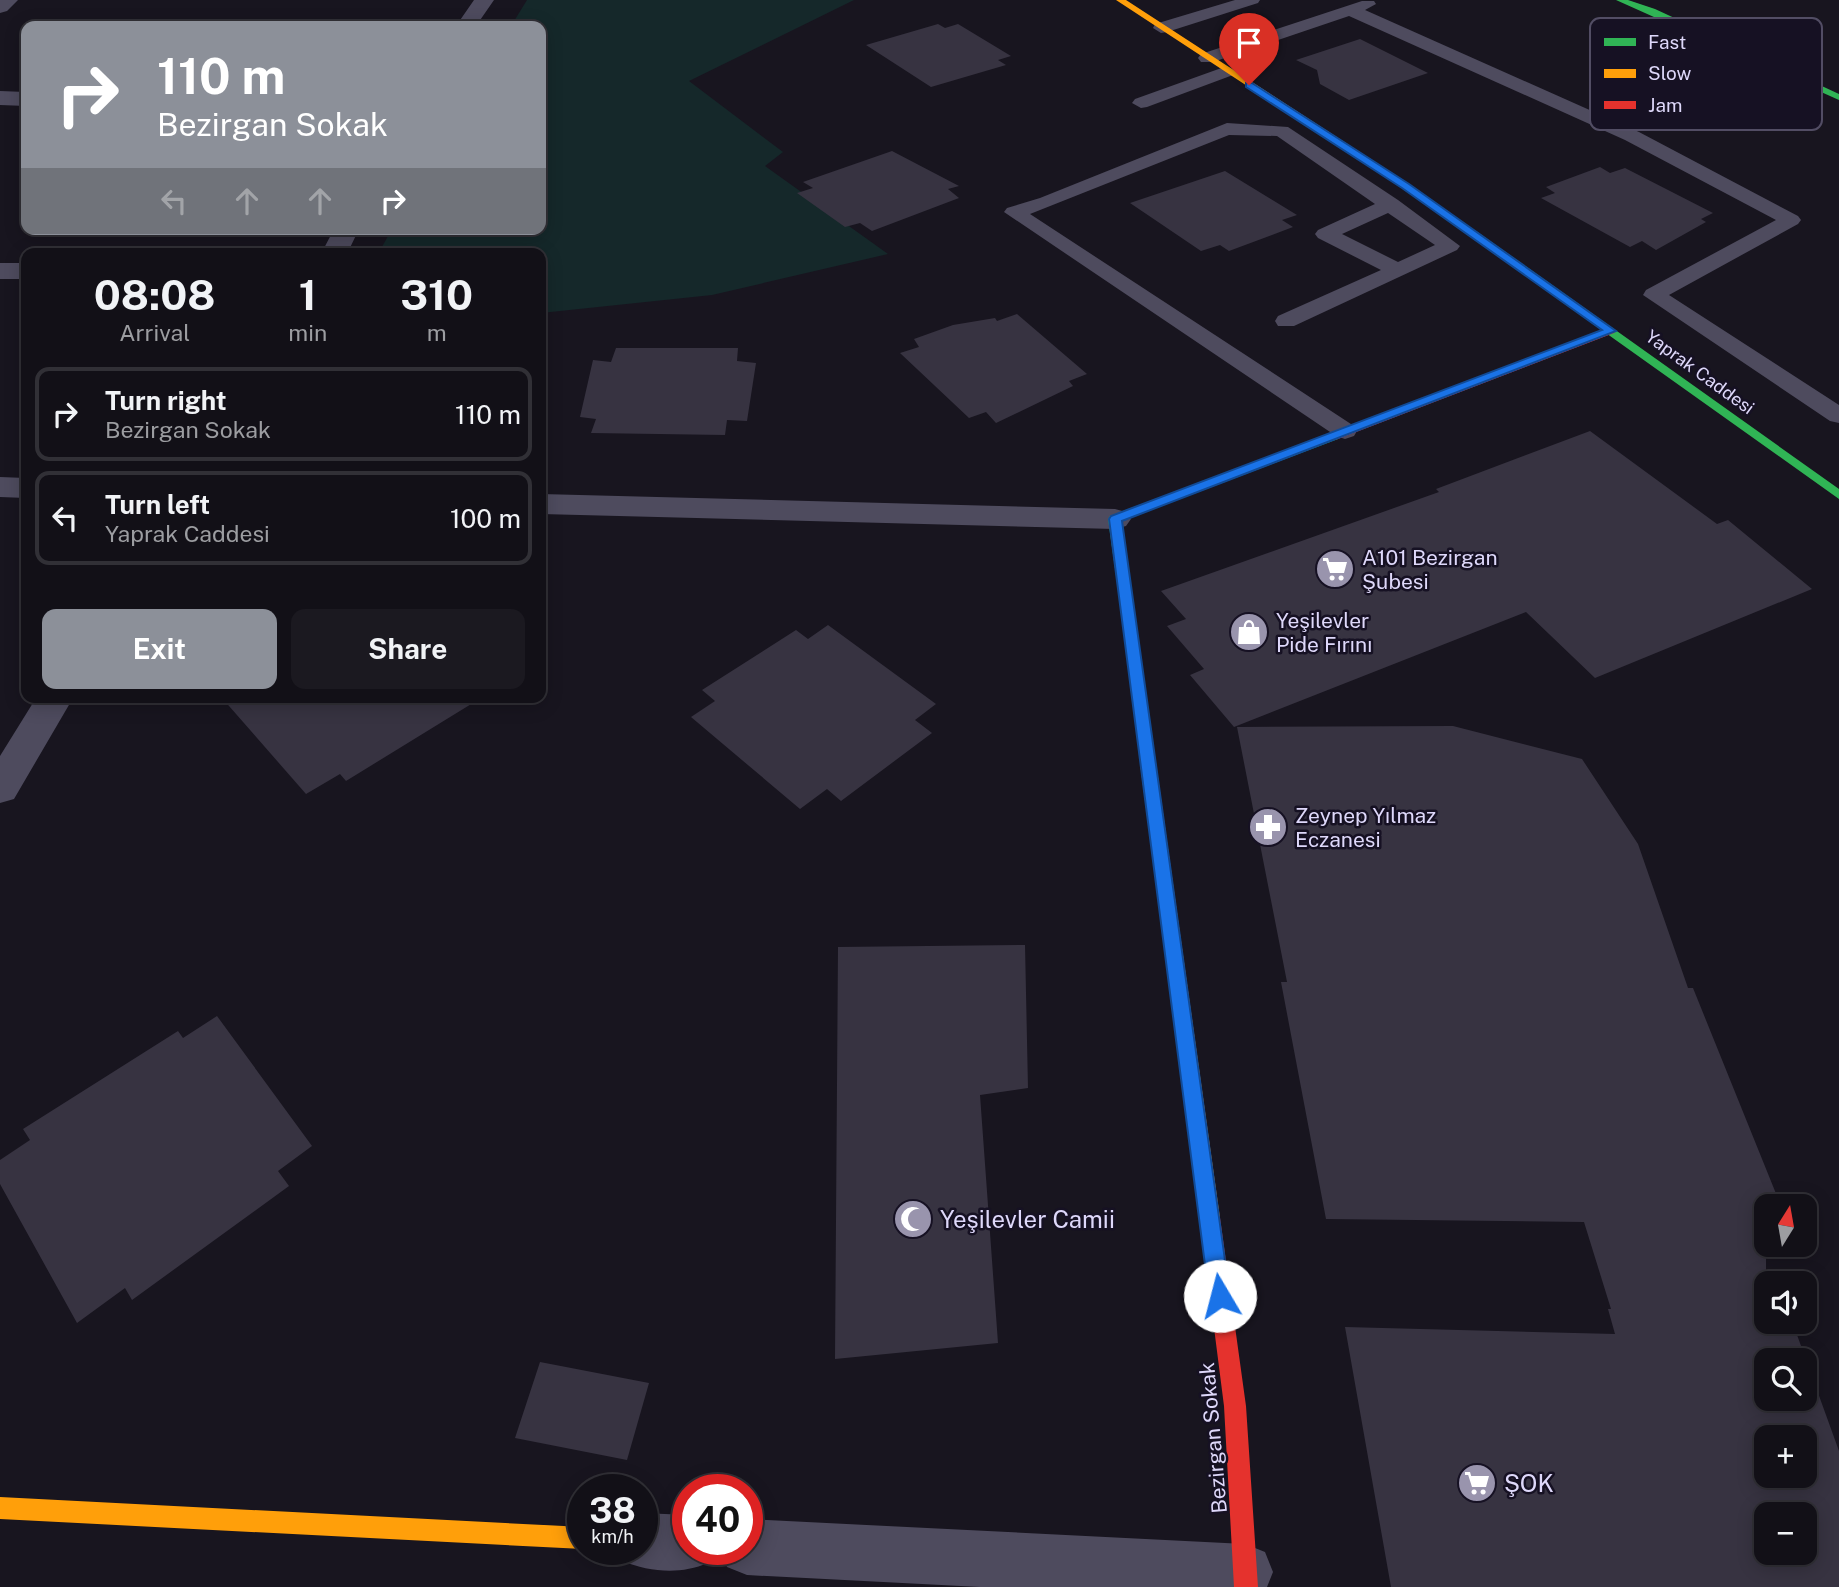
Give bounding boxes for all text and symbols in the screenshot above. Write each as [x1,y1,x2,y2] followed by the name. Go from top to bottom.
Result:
[1219,13,1279,85] pin
[1590,18,1822,130] legend
[1230,24,1268,62] icon: arrive
[1648,31,1686,53] text: Fast
[157,47,285,105] text: 110 m
[42,49,133,140] icon: right
[1648,62,1692,84] text: Slow
[1648,94,1682,116] text: Jam
[157,106,388,143] text: Bezirgan Sokak
[155,182,193,220] icon: left
[228,182,266,220] icon: ahead
[301,182,339,220] icon: ahead
[374,182,412,220] icon: right
[94,270,215,319] text: 08:08
[299,270,317,319] text: 1
[400,270,473,319] text: 310
[119,319,190,346] text: Arrival
[288,319,327,346] text: min
[427,319,447,346] text: m
[1642,326,1758,418] street label: Yaprak Caddesi
[105,385,227,416] text: Turn right
[46,395,84,433] icon: right
[455,399,521,430] text: 110 m
[105,416,271,443] text: Bezirgan Sokak
[105,489,210,520] text: Turn left
[46,499,84,537] icon: left
[450,503,521,534] text: 100 m
[105,520,270,547] text: Yaprak Caddesi
[1362,545,1498,594] place label: A101 Bezirgan Şubesi
[1314,548,1356,590] supermarket icon: A101 Bezirgan Şubesi
[1276,608,1372,657] place label: Yeşilevler Pide Fırını
[42,609,277,689] button: Exit
[291,609,525,689] button: Share
[1228,611,1270,653] shop icon: Yeşilevler Pide Fırını
[1295,803,1436,852] place label: Zeynep Yılmaz Eczanesi
[1247,806,1289,848] pharmacy icon: Zeynep Yılmaz Eczanesi
[1754,1194,1816,1256] north arrow
[1754,1194,1817,1565] map controls
[892,1198,934,1240] mosque icon: Yeşilevler Camii
[940,1205,1115,1233] place label: Yeşilevler Camii
[1183,1259,1257,1333] position arrow
[1754,1271,1817,1334] button: sound
[1754,1348,1817,1411] button: search
[1194,1361,1232,1515] street label: Bezirgan Sokak
[1754,1425,1817,1488] button: +
[1456,1462,1498,1504] supermarket icon: ŞOK
[1504,1469,1554,1497] place label: ŞOK
[672,1474,763,1565] speed limit sign: 40
[589,1490,636,1531] text: 38
[1754,1502,1817,1565] button: −
[591,1526,634,1547] text: km/h

